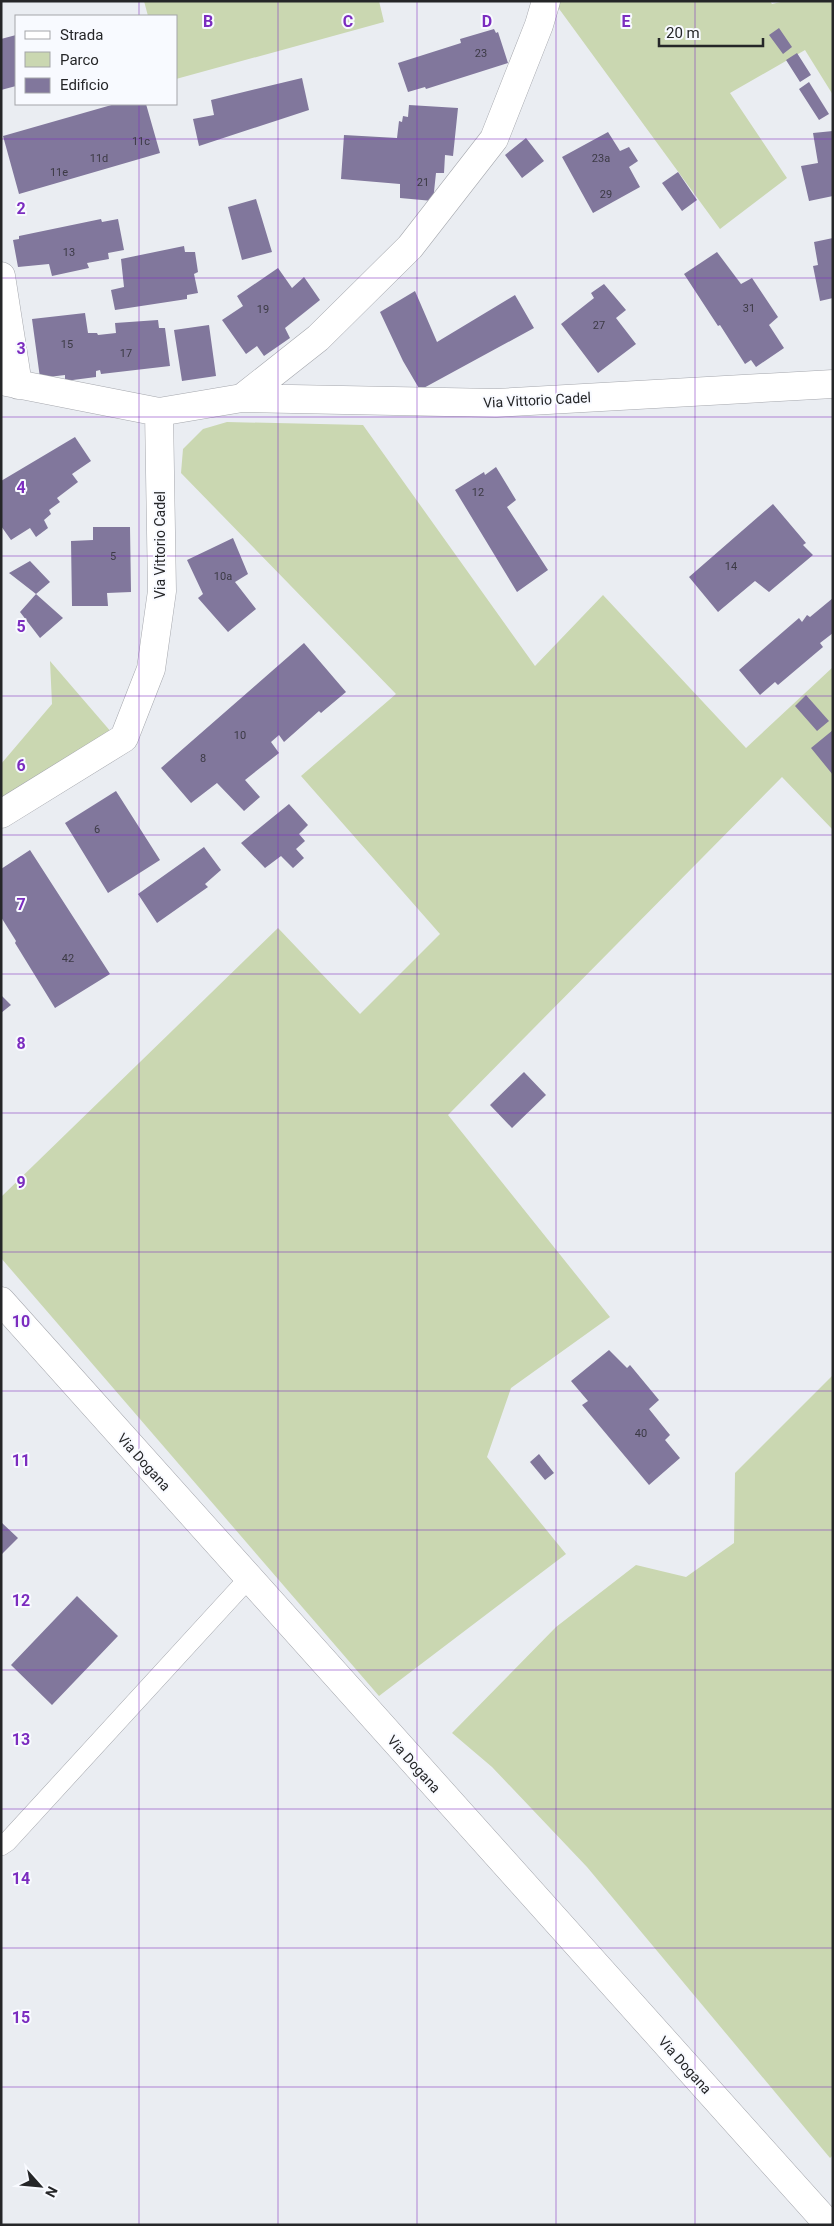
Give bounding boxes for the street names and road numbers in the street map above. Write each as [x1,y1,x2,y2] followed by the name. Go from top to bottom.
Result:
[483,389,591,411] street label: Via Vittorio Cadel
[152,491,168,599] street label: Via Vittorio Cadel
[114,1430,174,1494] street label: Via Dogana
[384,1732,444,1796] street label: Via Dogana
[655,2033,715,2097] street label: Via Dogana

